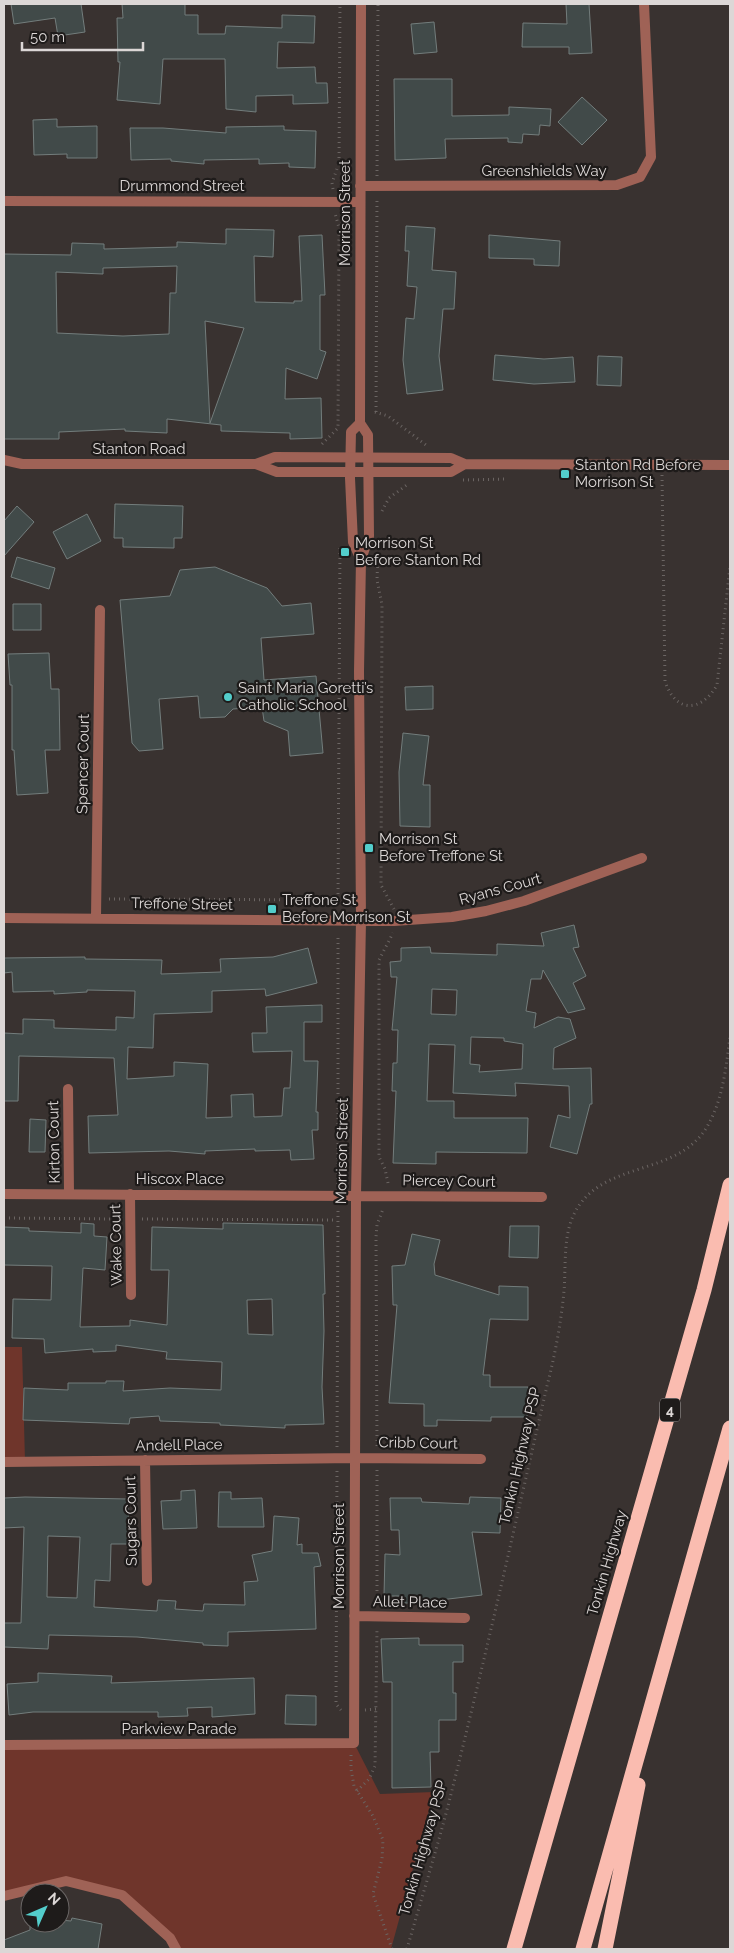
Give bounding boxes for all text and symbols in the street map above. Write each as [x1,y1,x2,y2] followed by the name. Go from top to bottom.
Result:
[22,20,144,52] scale bar
[30,28,65,46] text: 50 m
[336,160,354,266] street label: Morrison Street
[481,162,607,180] street label: Greenshields Way
[120,177,244,195] street label: Drummond Street
[92,440,186,458] street label: Stanton Road
[575,456,701,491] place label: Stanton Rd Before Morrison St
[559,468,571,480] marker: Stanton Rd Before Morrison St
[355,534,481,569] place label: Morrison St Before Stanton Rd
[339,546,351,558] marker: Morrison St Before Stanton Rd
[238,679,373,714] place label: Saint Maria Goretti’s Catholic School
[222,691,234,703] marker: Saint Maria Goretti’s Catholic School
[73,714,93,814] street label: Spencer Court
[379,830,503,865] place label: Morrison St Before Treffone St
[363,842,375,854] marker: Morrison St Before Treffone St
[457,869,543,909] street label: Ryans Court
[282,891,411,926] place label: Treffone St Before Morrison St
[131,894,233,914] street label: Treffone Street
[266,903,278,915] marker: Treffone St Before Morrison St
[332,1098,352,1204] street label: Morrison Street
[44,1100,64,1184] street label: Kirton Court
[136,1170,224,1188] street label: Hiscox Place
[402,1171,496,1191] street label: Piercey Court
[106,1204,126,1286] street label: Wake Court
[495,1386,545,1526] street label: Tonkin Highway PSP
[660,1398,680,1422] road number: 4
[378,1433,458,1453] street label: Cribb Court
[135,1435,223,1455] street label: Andell Place
[121,1476,141,1566] street label: Sugars Court
[330,1503,348,1609] street label: Morrison Street
[583,1508,631,1618] street label: Tonkin Highway
[373,1592,448,1612] street label: Allet Place
[121,1720,237,1738] street label: Parkview Parade
[395,1778,451,1918] street label: Tonkin Highway PSP
[20,1883,70,1933] north arrow
[45,1889,64,1908] text: N

